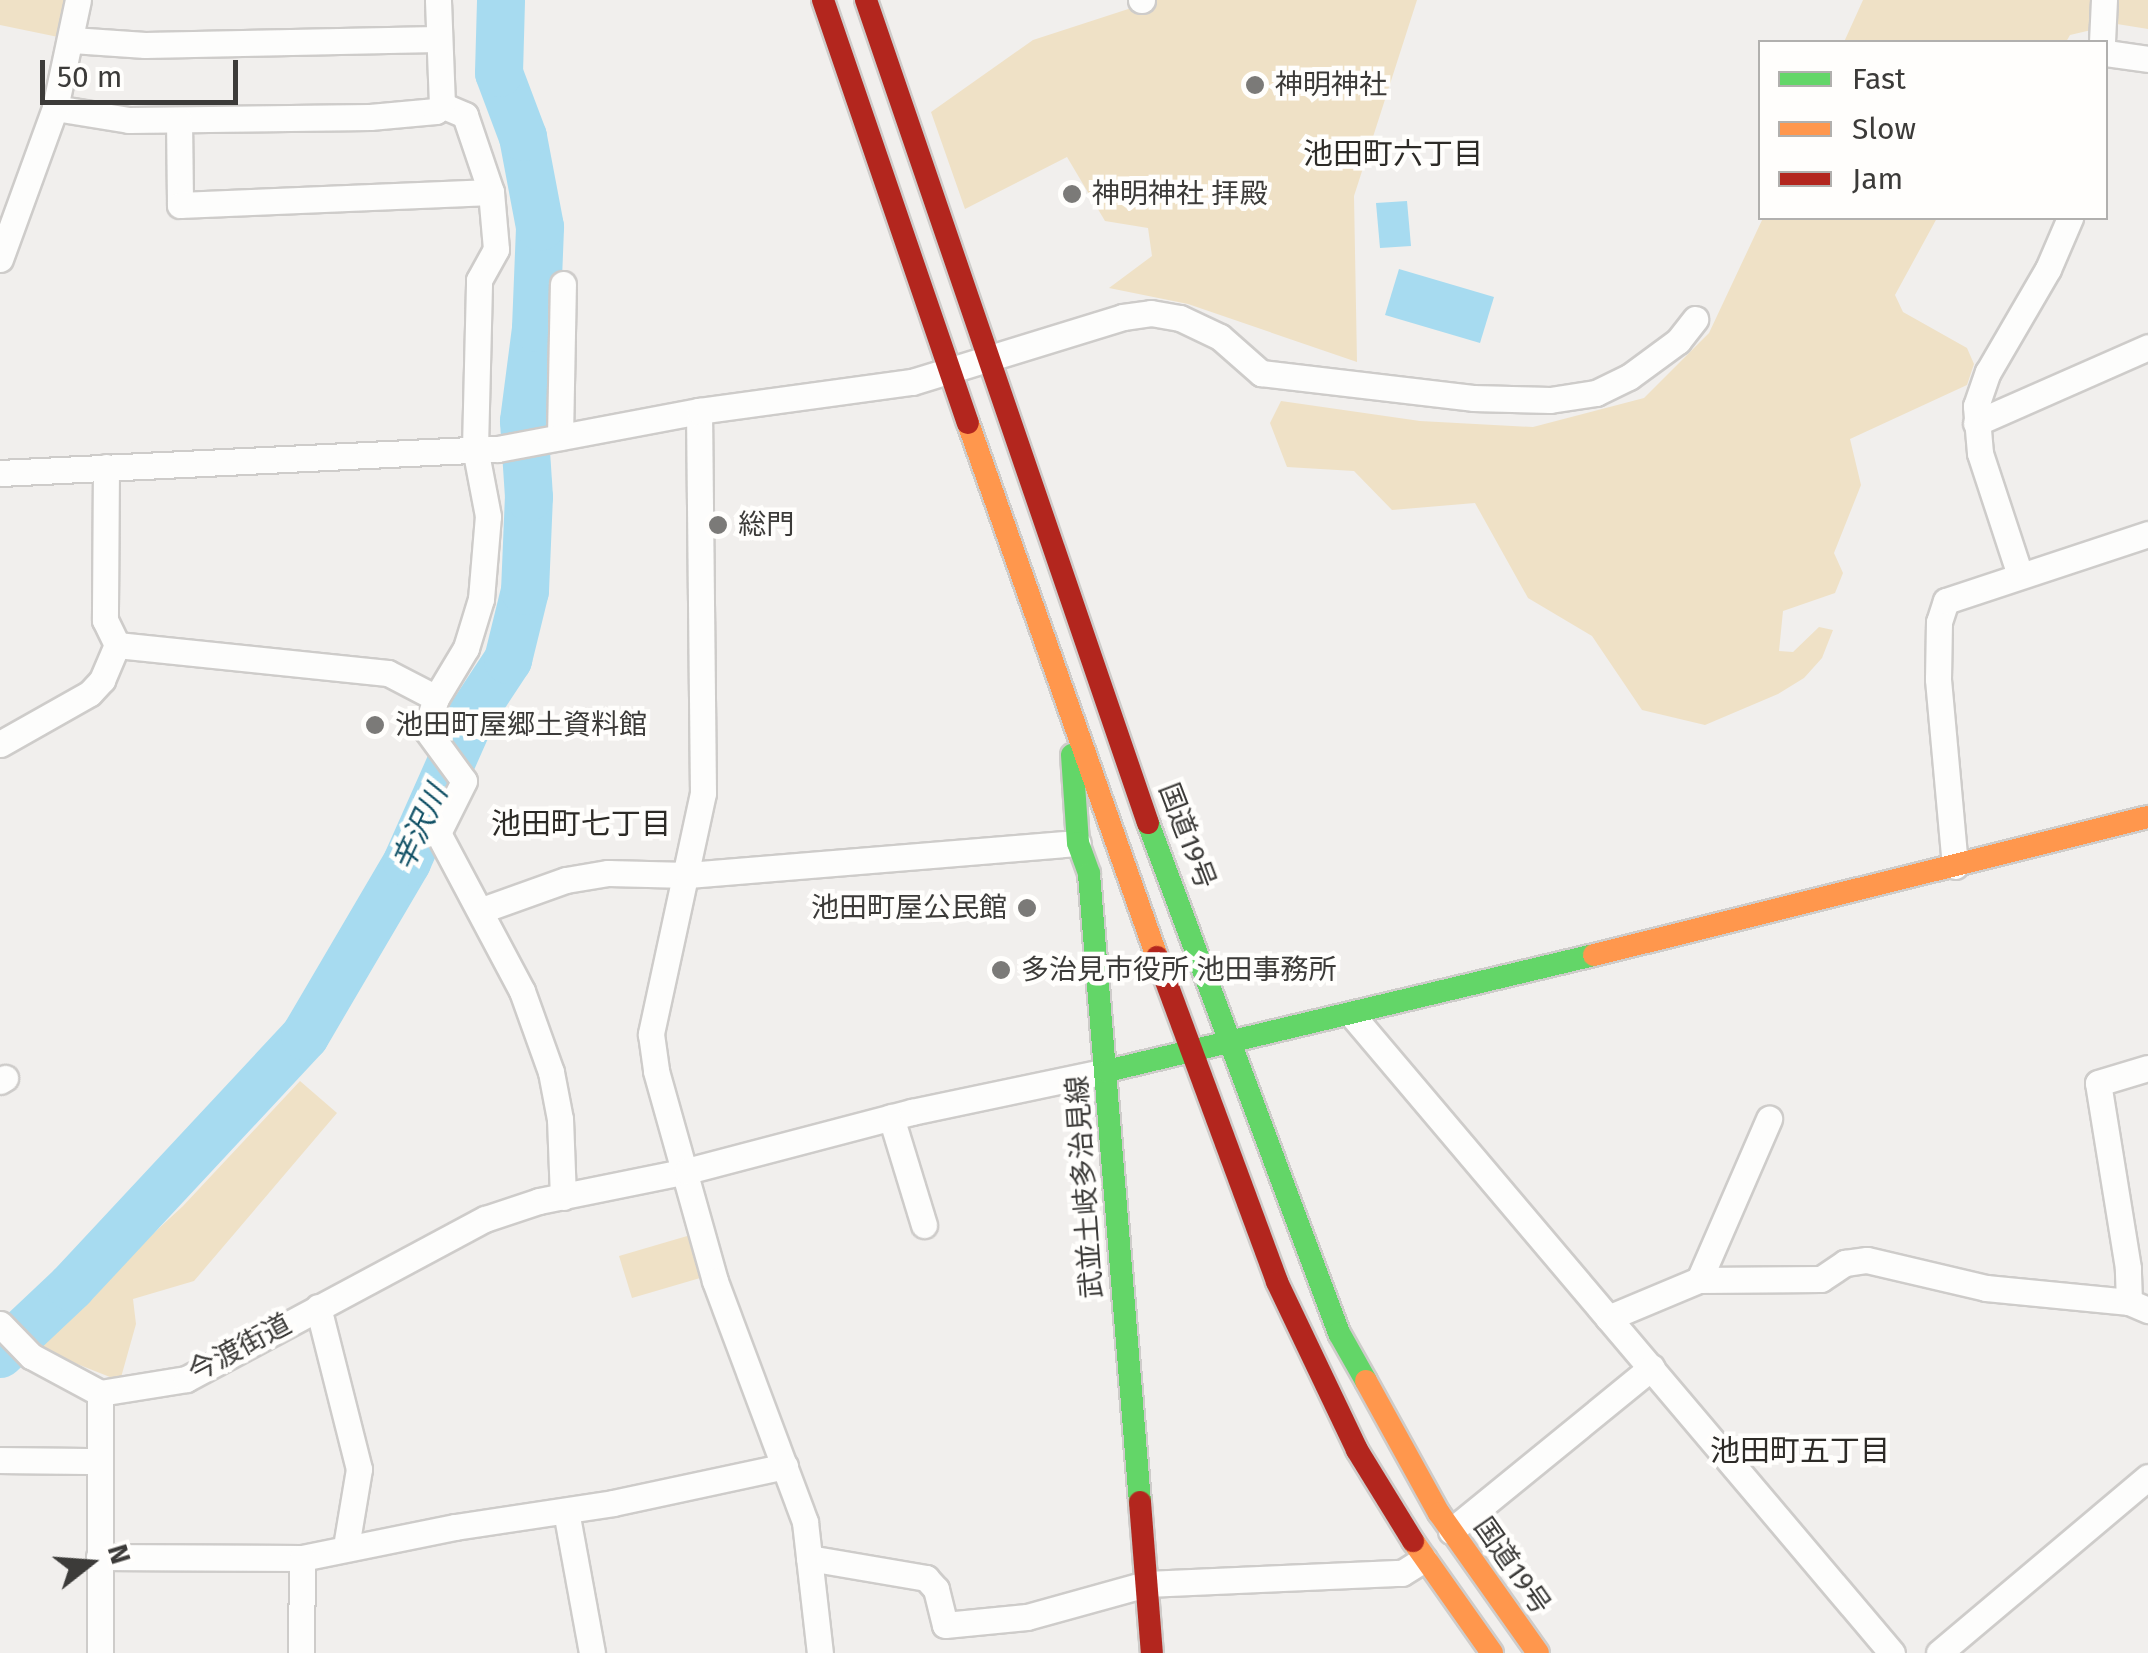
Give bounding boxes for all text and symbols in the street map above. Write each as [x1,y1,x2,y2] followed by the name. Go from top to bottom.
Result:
[45,40,242,102] scale bar
[1758,40,2108,220] legend
[57,59,122,95] text: 50 m
[1852,61,1906,97] text: Fast
[1275,68,1387,102] place label: 神明神社
[1244,74,1266,96] marker: 神明神社
[1852,111,1916,147] text: Slow
[1303,136,1483,172] district label: 池田町六丁目
[1852,161,1903,197] text: Jam
[1092,177,1267,211] place label: 神明神社 拝殿
[1061,183,1083,205] marker: 神明神社 拝殿
[738,508,794,542] place label: 総門
[707,514,729,536] marker: 総門
[395,708,647,742] place label: 池田町屋郷土資料館
[364,714,386,736] marker: 池田町屋郷土資料館
[1151,778,1223,894] street label: 国道19号
[385,780,455,876] water label: 辛沢川
[491,806,671,842] district label: 池田町七丁目
[811,891,1007,925] place label: 池田町屋公民館
[1016,897,1038,919] marker: 池田町屋公民館
[1021,953,1336,987] place label: 多治見市役所 池田事務所
[990,959,1012,981] marker: 多治見市役所 池田事務所
[1060,1074,1110,1300] street label: 武並土岐多治見線
[183,1307,297,1389] street label: 今渡街道
[1710,1433,1890,1469] district label: 池田町五丁目
[1466,1511,1558,1621] street label: 国道19号
[40,1513,140,1613] north arrow
[101,1540,138,1568] text: N

